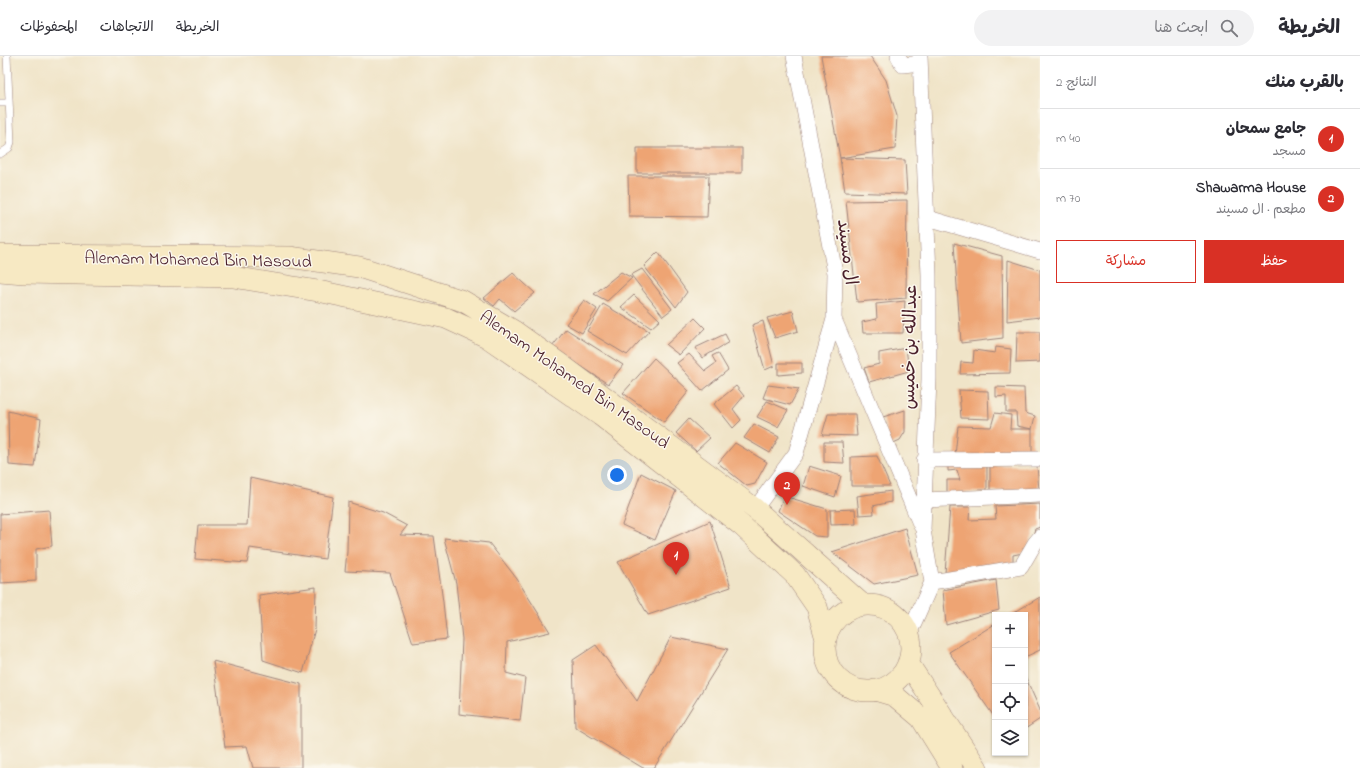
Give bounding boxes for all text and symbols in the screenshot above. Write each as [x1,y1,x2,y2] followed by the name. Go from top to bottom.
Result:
[974,10,1254,46] search box
[1278,15,1340,42] text: الخريطة
[20,17,78,38] text: المحفوظات
[100,17,154,38] text: الاتجاهات
[176,17,219,38] text: الخريطة
[1154,17,1208,39] text: ابحث هنا
[1218,17,1240,39] icon: search
[1265,70,1344,95] text: بالقرب منك
[1056,73,1097,92] text: النتائج: 2
[1226,118,1306,140] text: جامع سمحان
[1056,129,1080,148] text: 40 m
[1329,129,1333,148] text: 1
[1273,142,1306,161] text: مسجد
[1196,177,1306,199] text: Shawarma House
[1056,189,1080,208] text: 70 m
[1328,189,1334,208] text: 2
[1216,200,1306,219] text: مطعم · ال مسيند
[829,218,863,287] street label: ال مسيند
[1056,240,1196,283] button: مشاركة
[1204,240,1344,283] button: حفظ
[84,246,312,276] street label: Alemam Mohamed Bin Masoud
[897,284,925,410] street label: عبدالله بن خميس
[473,305,674,456] street label: Alemam Mohamed Bin Masoud
[607,465,627,485] your location
[774,472,800,505] pin: 2
[663,542,689,575] pin: 1
[992,612,1028,756] map controls
[992,612,1028,648] button: +
[992,648,1028,684] button: −
[992,684,1028,720] button: locate
[992,720,1028,756] button: layers

